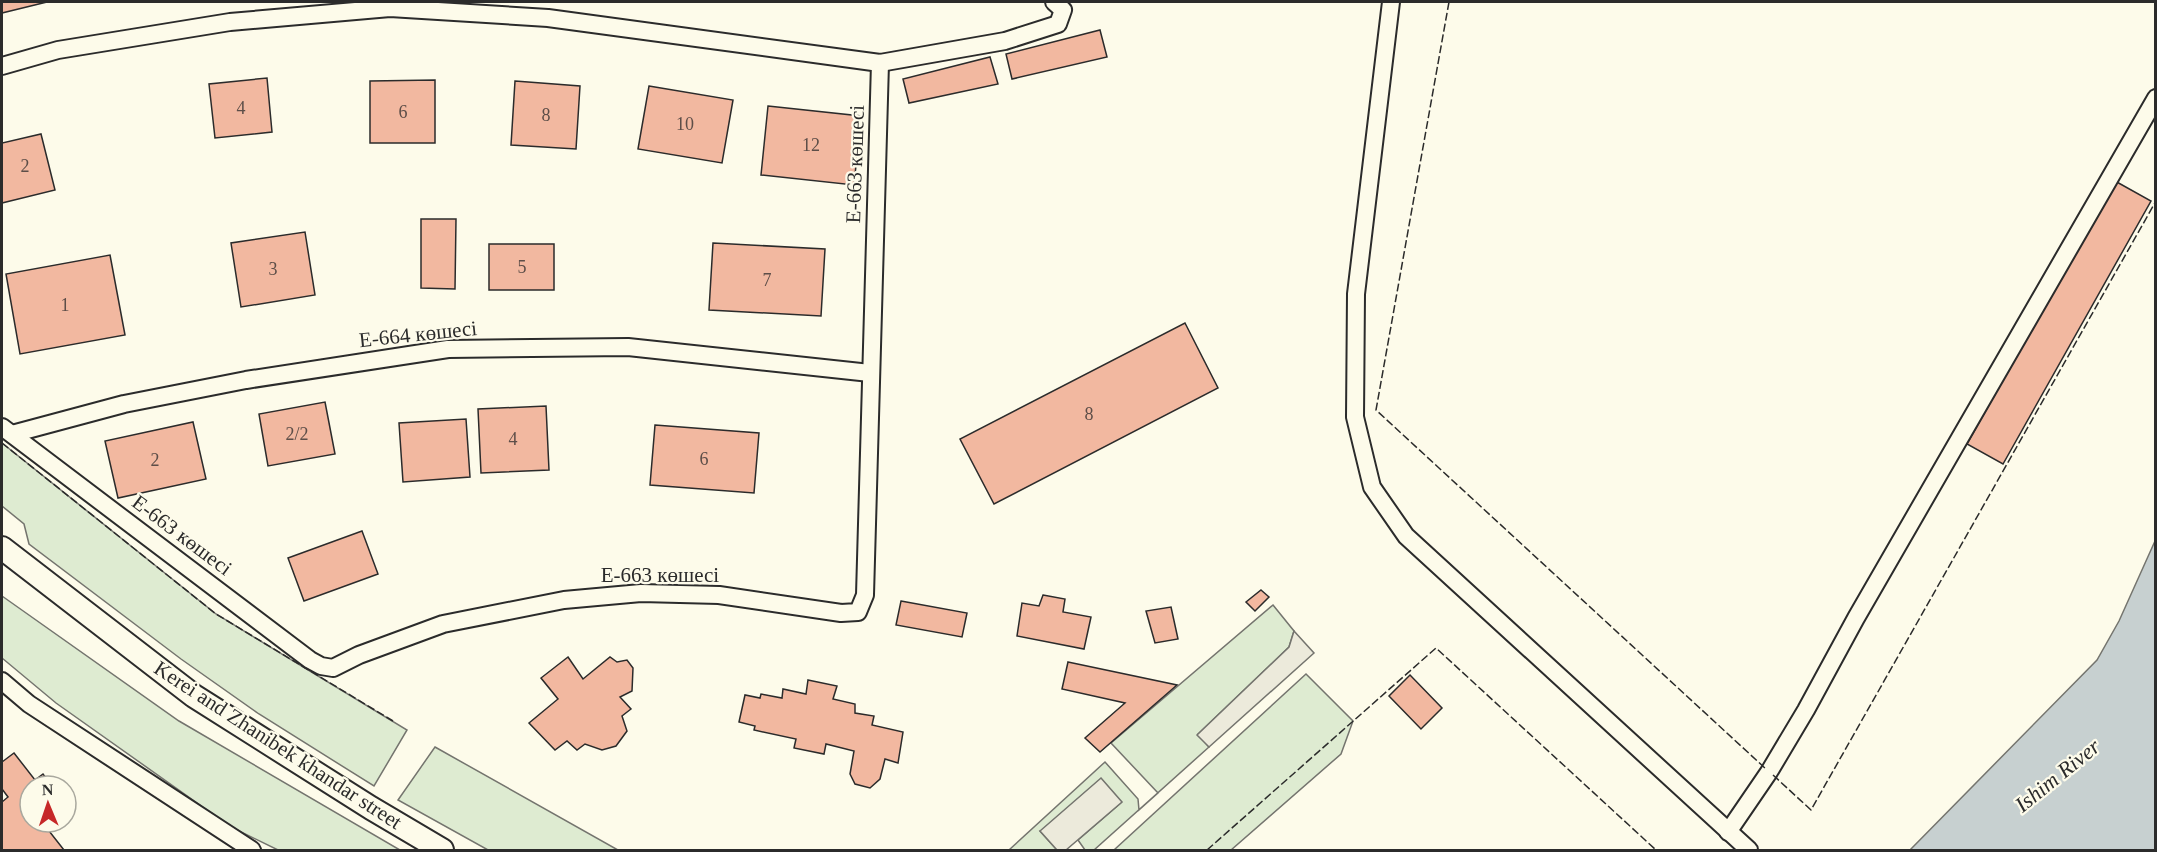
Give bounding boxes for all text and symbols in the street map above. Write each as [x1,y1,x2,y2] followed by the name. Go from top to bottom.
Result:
[237,98,246,118] house number: 4
[399,102,408,122] house number: 6
[841,104,869,224] street label: Е-663 көшесі
[542,105,551,125] house number: 8
[676,114,694,134] house number: 10
[802,135,820,155] house number: 12
[21,156,30,176] house number: 2
[518,257,527,277] house number: 5
[269,259,278,279] house number: 3
[763,270,772,290] house number: 7
[61,295,70,315] house number: 1
[358,316,478,352] street label: Е-664 көшесі
[1085,404,1094,424] house number: 8
[285,424,309,444] house number: 2/2
[509,429,518,449] house number: 4
[700,449,709,469] house number: 6
[151,450,160,470] house number: 2
[127,490,237,580] street label: Е-663 көшесі
[601,563,719,587] street label: Е-663 көшесі
[150,656,406,834] street label: Kerei and Zhanibek khandar street
[2009,733,2105,818] water label: Ishim River
[18,774,78,834] north arrow
[41,781,54,798] text: N

